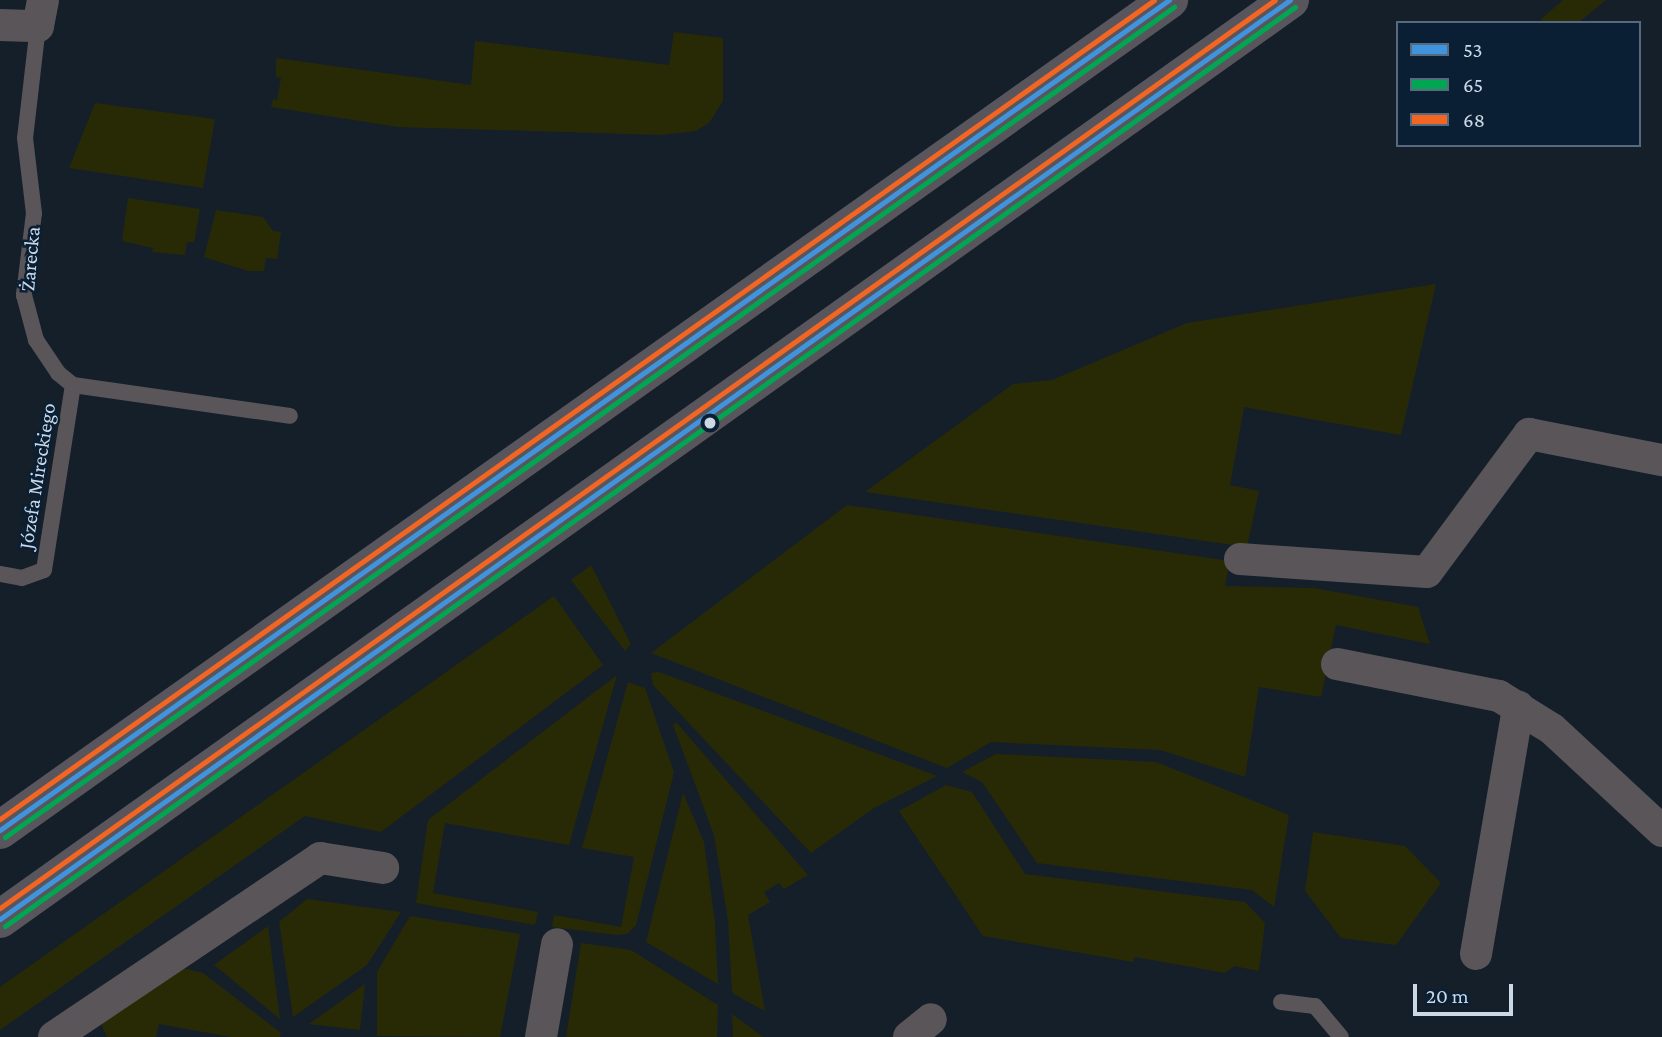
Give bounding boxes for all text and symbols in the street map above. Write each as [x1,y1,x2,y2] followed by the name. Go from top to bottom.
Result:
[1396,21,1641,147] legend
[1463,38,1483,62] text: 53
[1463,73,1483,97] text: 65
[1463,108,1485,132] text: 68
[15,225,45,293] street label: Żarecka
[13,401,61,551] street label: Józefa Mireckiego
[703,416,717,430] unlabelled marker
[1417,970,1517,1014] scale bar
[1426,984,1469,1008] text: 20 m

